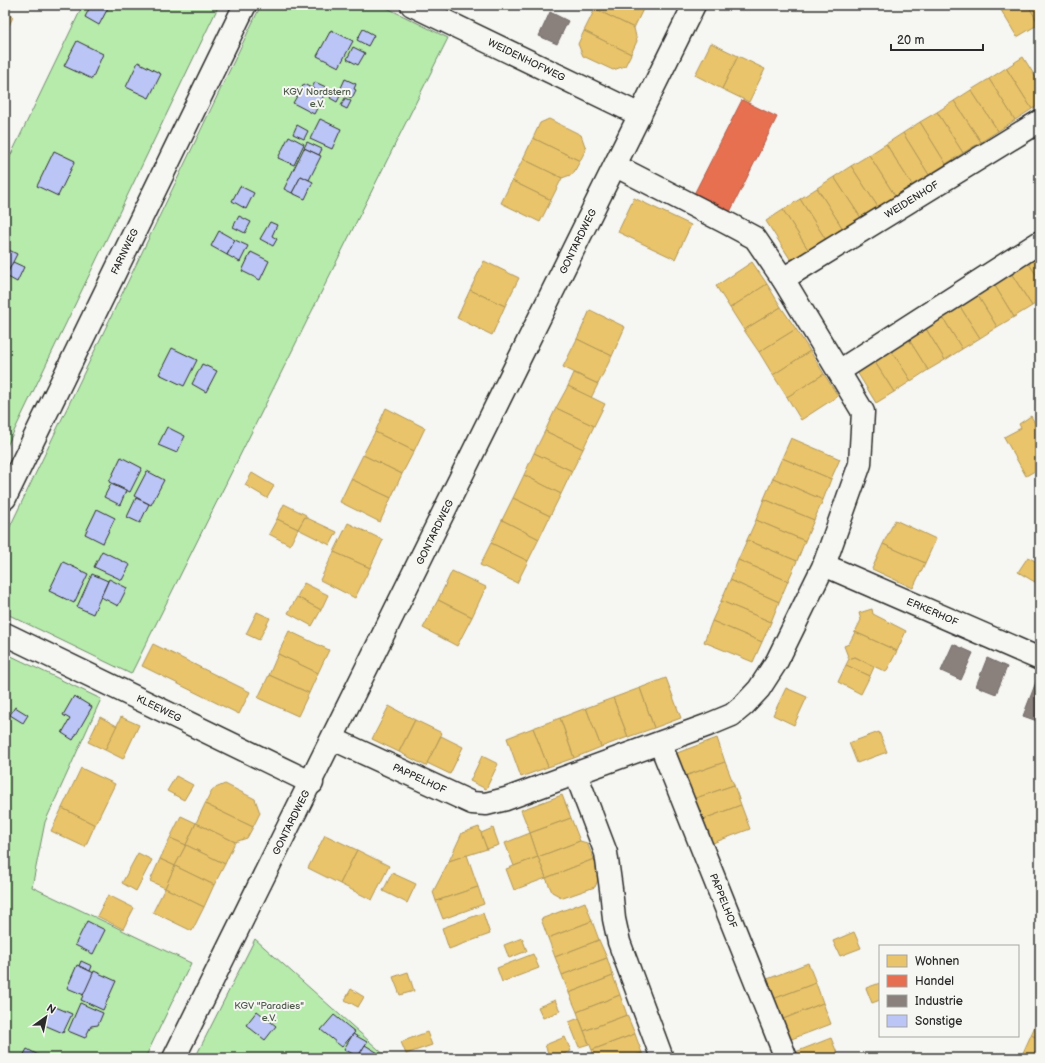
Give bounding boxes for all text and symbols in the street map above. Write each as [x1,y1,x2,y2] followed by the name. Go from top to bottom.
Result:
[891,26,983,52] scale bar
[897,33,924,48] text: 20 m
[486,36,567,84] street label: WEIDENHOFWEG
[283,86,351,110] park label: KGV Nordstern e.V.
[882,179,941,221] street label: WEIDENHOF
[557,207,599,276] street label: GONTARDWEG
[109,226,141,276] street label: FARNWEG
[414,497,456,567] street label: GONTARDWEG
[905,596,960,629] street label: ERKERHOF
[134,693,184,725] street label: KLEEWEG
[391,761,448,796] street label: PAPPELHOF
[270,788,313,857] street label: GONTARDWEG
[707,872,739,930] street label: PAPPELHOF
[879,945,1019,1037] legend
[915,954,960,969] text: Wohnen
[915,974,954,989] text: Handel
[915,994,963,1009] text: Industrie
[26,997,66,1037] north arrow
[234,1000,304,1024] park label: KGV "Paradies" e.V.
[44,1001,58,1017] text: N
[915,1014,962,1029] text: Sonstige

